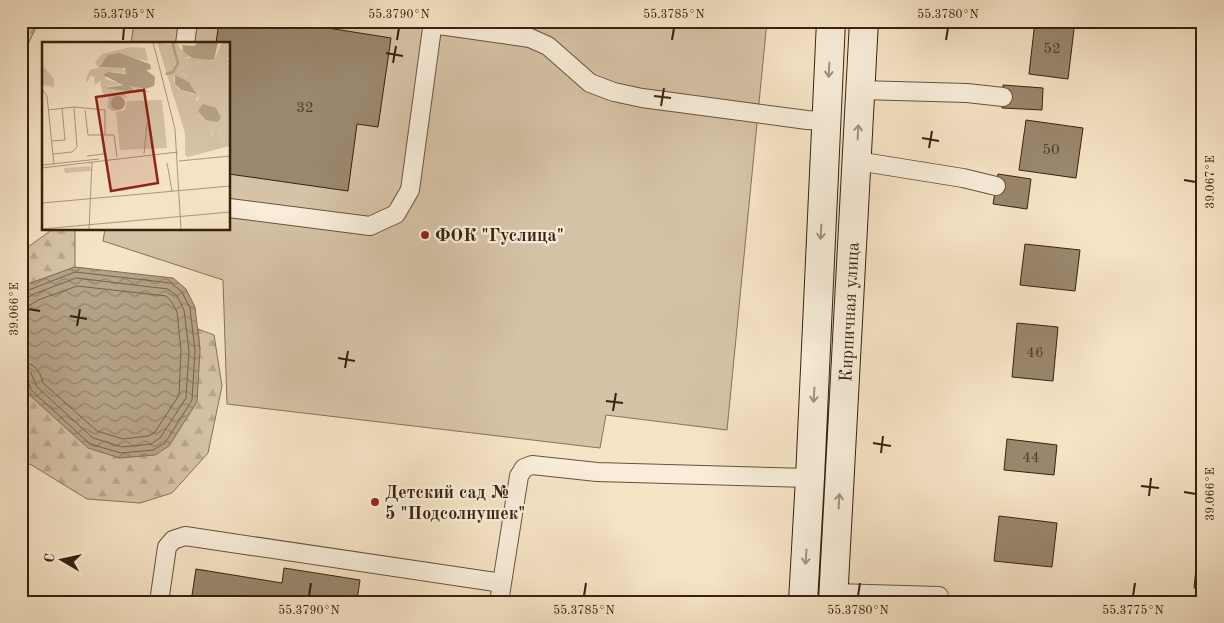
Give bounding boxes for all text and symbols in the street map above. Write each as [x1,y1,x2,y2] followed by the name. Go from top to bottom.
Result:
[93,8,155,21] text: 55.3795°N
[368,8,430,21] text: 55.3790°N
[643,8,705,21] text: 55.3785°N
[917,8,979,21] text: 55.3780°N
[42,42,230,230] inset map
[1043,42,1061,57] house number: 52
[824,62,833,78] one-way arrow
[296,101,314,116] house number: 32
[854,124,863,140] one-way arrow
[1042,143,1060,158] house number: 50
[1205,155,1217,209] text: 39.067°E
[817,224,826,240] one-way arrow
[435,227,564,245] place label: ФОК "Гуслица"
[419,229,431,241] marker: ФОК "Гуслица"
[837,242,863,382] street label: Кирпичная улица
[9,282,21,336] text: 39.066°E
[1026,346,1044,361] house number: 46
[809,386,819,402] one-way arrow
[1022,451,1040,466] house number: 44
[1205,467,1217,521] text: 39.066°E
[385,484,525,523] place label: Детский сад № 5 "Подсолнушек"
[834,493,843,509] one-way arrow
[369,496,381,508] marker: Детский сад № 5 "Подсолнушек"
[38,536,88,586] north arrow
[801,549,811,565] one-way arrow
[43,552,58,564] text: С
[278,604,340,617] text: 55.3790°N
[553,604,615,617] text: 55.3785°N
[827,604,889,617] text: 55.3780°N
[1102,604,1164,617] text: 55.3775°N

